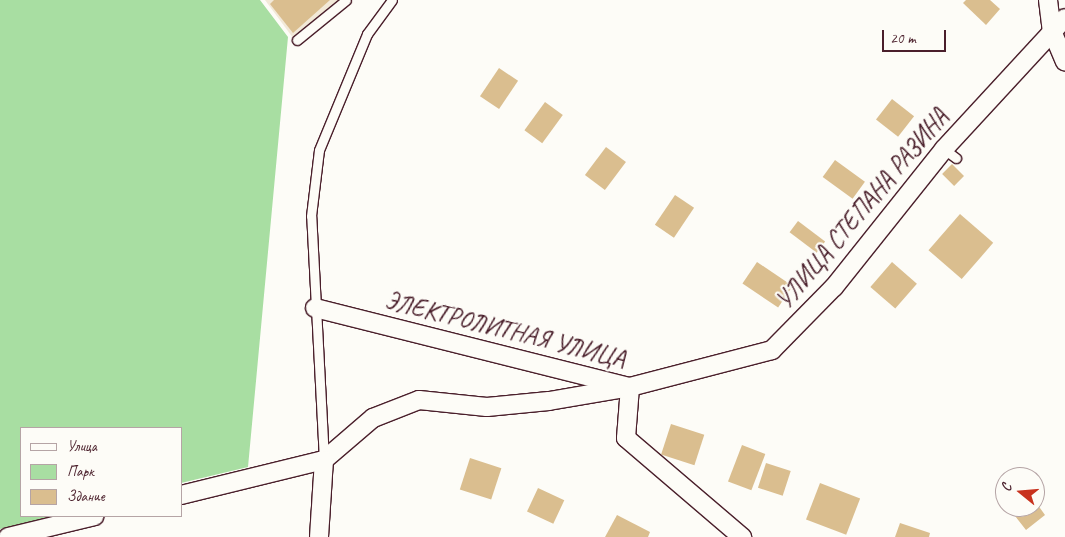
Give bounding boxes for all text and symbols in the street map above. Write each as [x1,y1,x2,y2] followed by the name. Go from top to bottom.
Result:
[885,20,949,52] scale bar
[890,29,916,48] text: 20 m
[769,103,955,315] street label: УЛИЦА СТЕПАНА РАЗИНА
[382,286,628,374] street label: ЭЛЕКТРОЛИТНАЯ УЛИЦА
[20,427,182,517] legend
[67,437,97,456] text: Улица
[67,462,94,481] text: Парк
[995,467,1045,517] north arrow
[997,482,1015,494] text: С
[67,487,105,506] text: Здание

